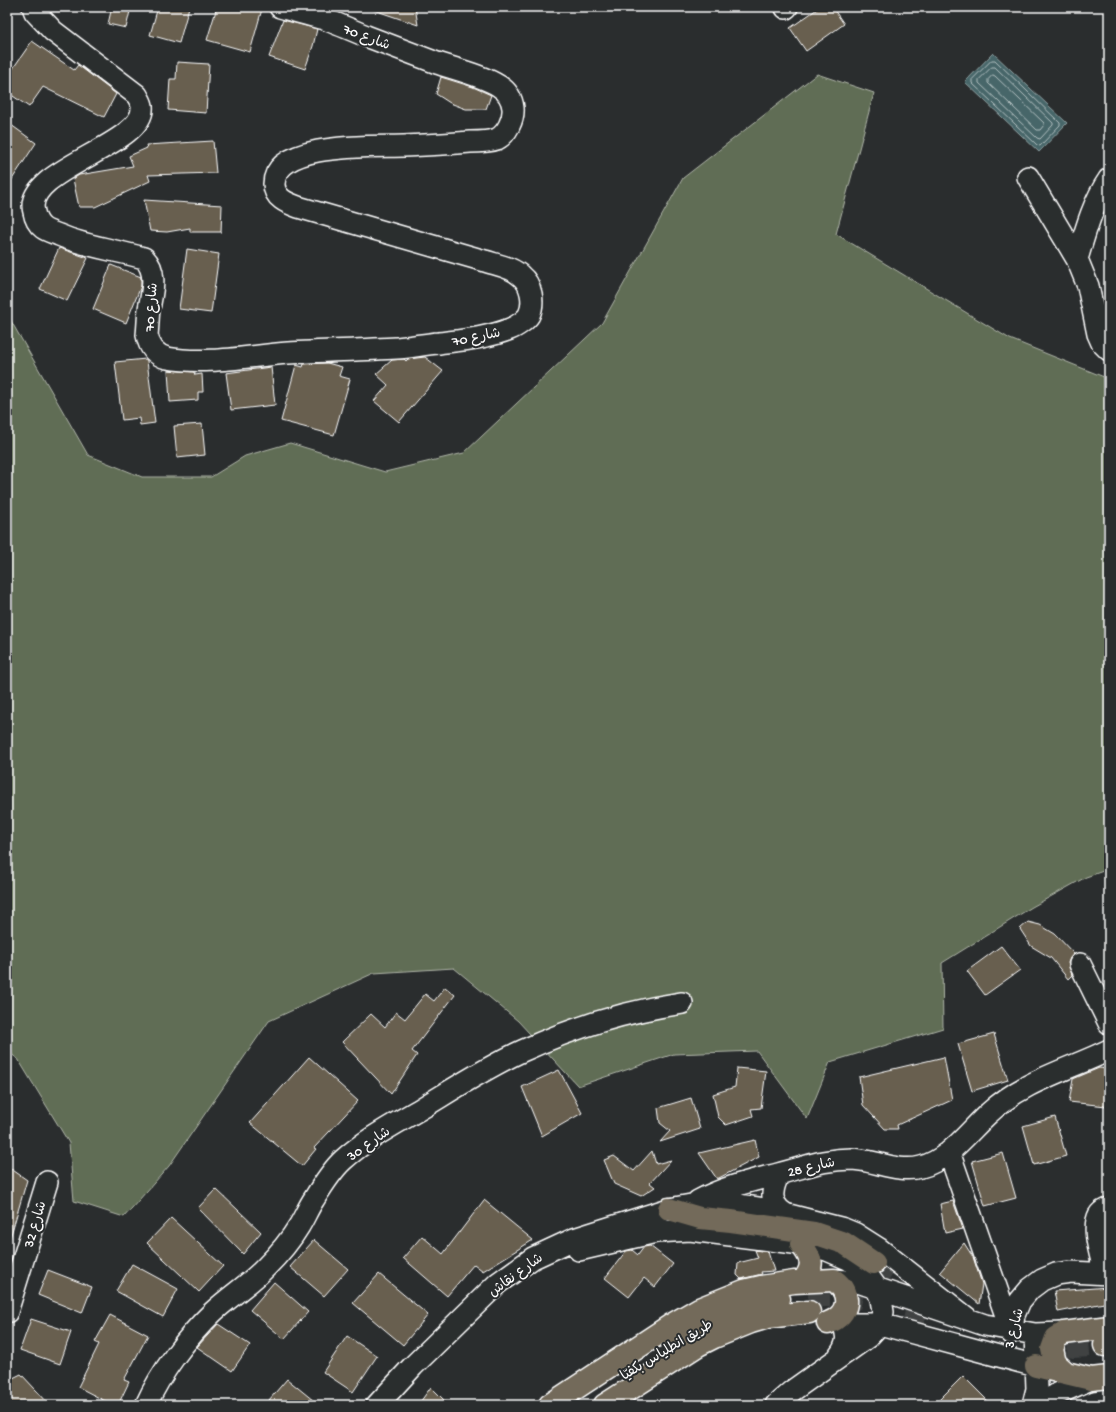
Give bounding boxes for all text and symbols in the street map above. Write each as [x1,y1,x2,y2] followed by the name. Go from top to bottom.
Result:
[339,21,392,55] street label: شارع 70
[142,282,163,333] street label: شارع 70
[450,325,502,352] street label: شارع 70
[344,1124,394,1167] street label: شارع 30
[786,1155,837,1182] street label: شارع 28
[21,1199,52,1251] street label: شارع 32
[486,1251,547,1302] street label: شارع نقاش
[1002,1307,1029,1352] street label: شارع 3
[618,1317,716,1385] street label: طريق انطلياس بكفيّا

